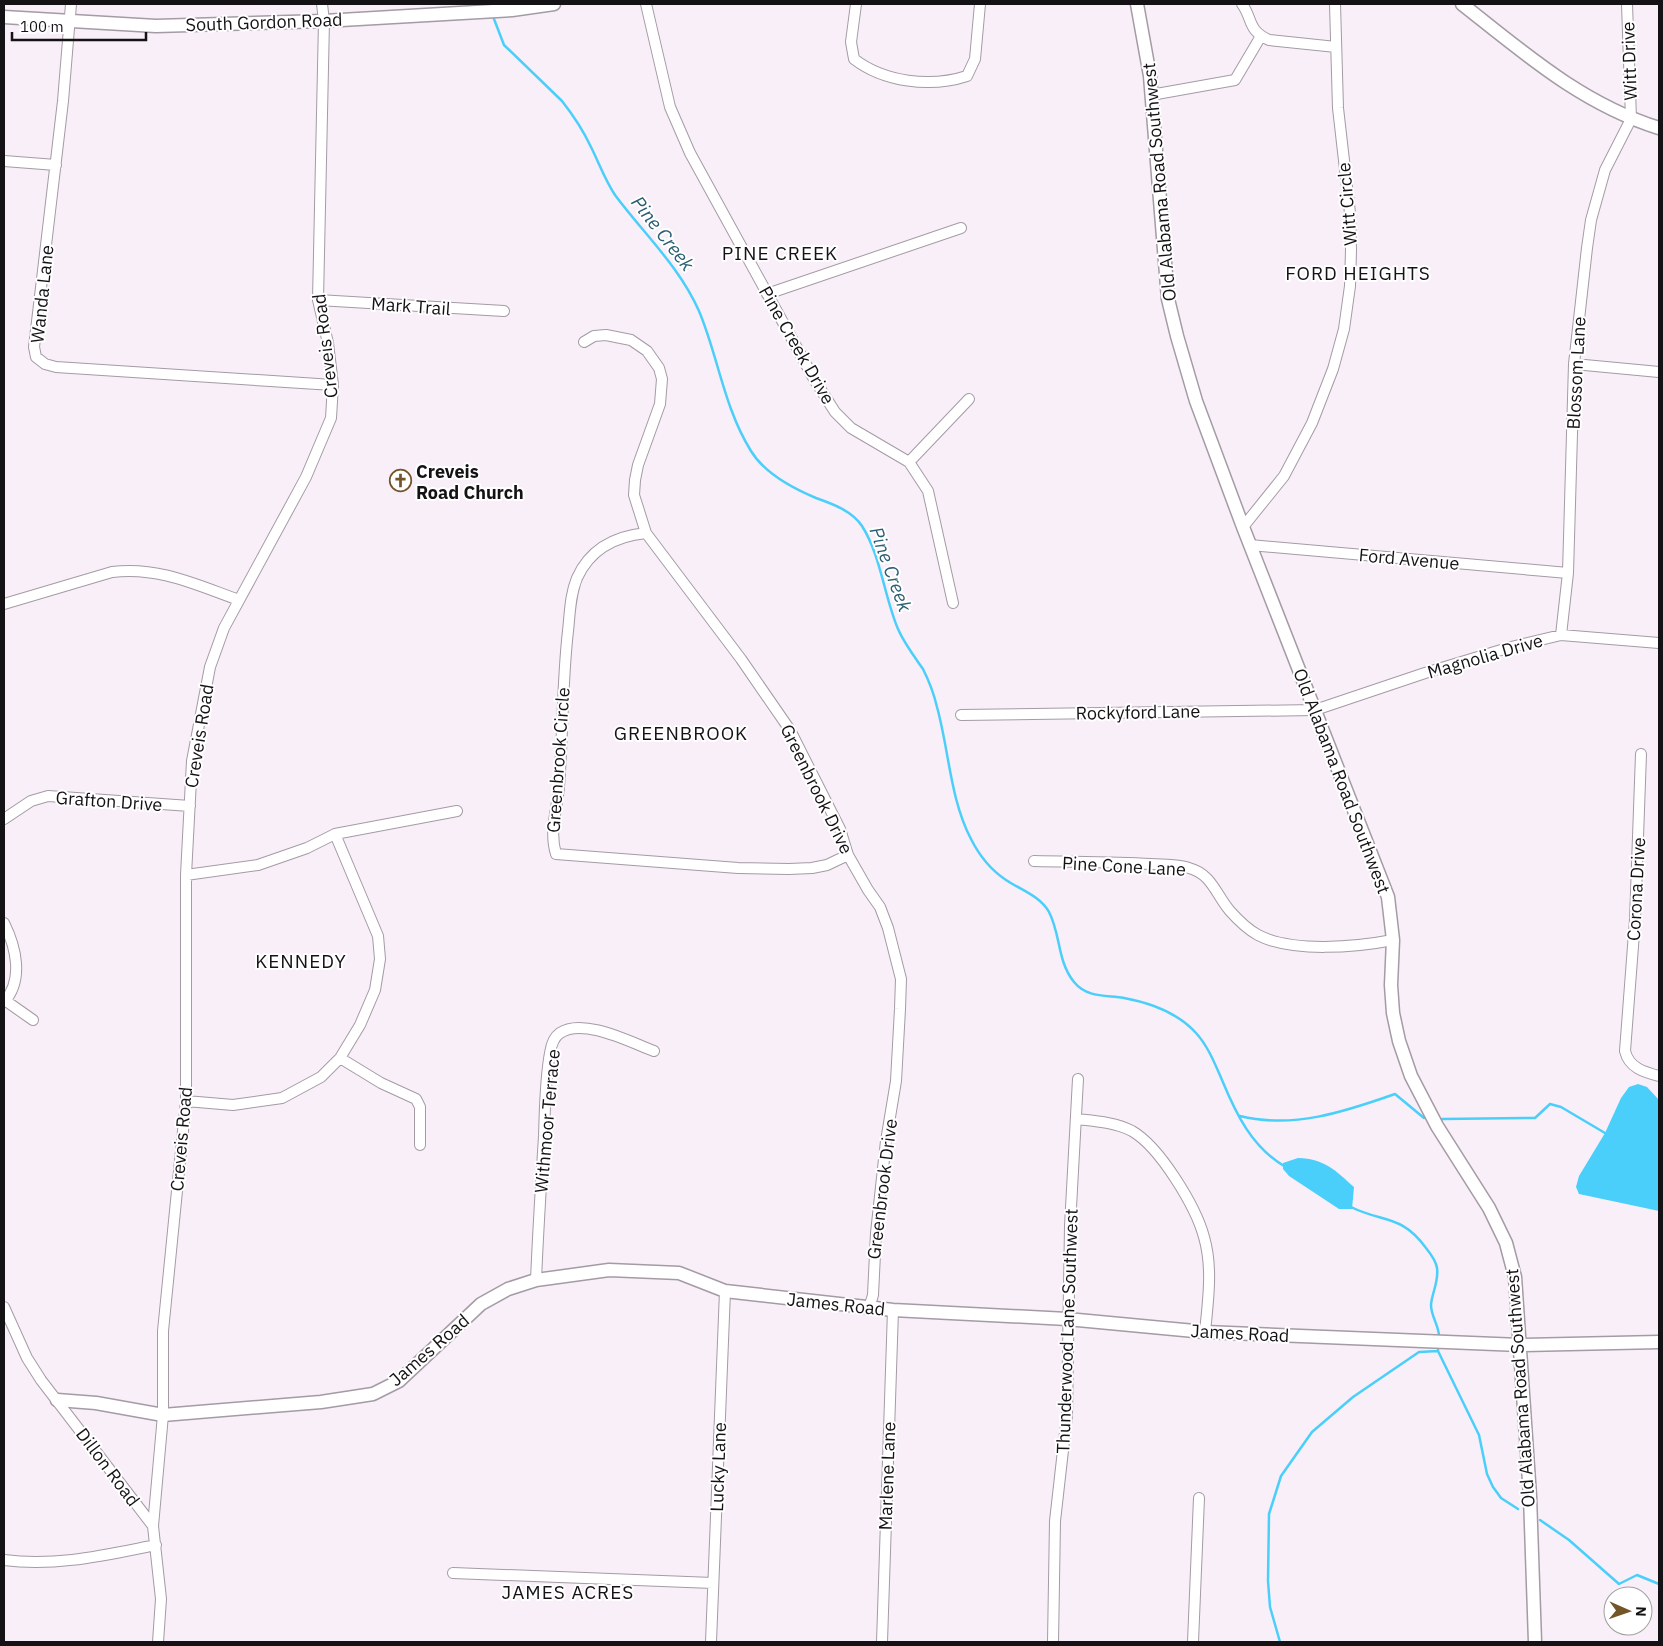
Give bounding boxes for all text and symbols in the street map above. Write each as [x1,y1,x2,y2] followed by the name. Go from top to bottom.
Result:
[185,8,343,36] street label: South Gordon Road
[12,10,146,42] scale bar
[20,17,64,36] text: 100 m
[1616,21,1642,101] street label: Witt Drive
[1137,62,1181,302] street label: Old Alabama Road Southwest
[1332,161,1362,246] street label: Witt Circle
[626,191,700,276] water label: Pine Creek
[722,241,838,265] district label: PINE CREEK
[25,244,59,344] street label: Wanda Lane
[1285,261,1431,285] district label: FORD HEIGHTS
[754,282,840,408] street label: Pine Creek Drive
[370,292,452,320] street label: Mark Trail
[307,293,343,399] street label: Creveis Road
[1562,316,1590,430] street label: Blossom Lane
[416,460,524,504] place label: Creveis Road Church
[388,469,412,493] church icon: Creveis Road Church
[865,523,918,616] water label: Pine Creek
[1358,543,1460,575] street label: Ford Avenue
[1425,629,1546,683] street label: Magnolia Drive
[1288,665,1396,897] street label: Old Alabama Road Southwest
[179,682,219,790] street label: Creveis Road
[541,686,575,834] street label: Greenbrook Circle
[1075,699,1201,725] street label: Rockyford Lane
[776,720,858,858] street label: Greenbrook Drive
[614,721,748,745] district label: GREENBROOK
[55,786,163,816] street label: Grafton Drive
[1622,836,1650,941] street label: Corona Drive
[1061,851,1187,881] street label: Pine Cone Lane
[255,949,347,973] district label: KENNEDY
[529,1048,565,1194] street label: Withmoor Terrace
[165,1086,197,1192] street label: Creveis Road
[862,1117,902,1261] street label: Greenbrook Drive
[1051,1208,1083,1454] street label: Thunderwood Lane Southwest
[1500,1268,1540,1508] street label: Old Alabama Road Southwest
[786,1287,886,1321] street label: James Road
[384,1309,474,1391] street label: James Road
[1190,1319,1290,1347] street label: James Road
[874,1421,900,1531] street label: Marlene Lane
[705,1422,731,1512] street label: Lucky Lane
[71,1423,145,1511] street label: Dillon Road
[502,1580,634,1604] district label: JAMES ACRES
[1603,1586,1653,1636] north arrow
[1632,1606,1650,1617] text: N

